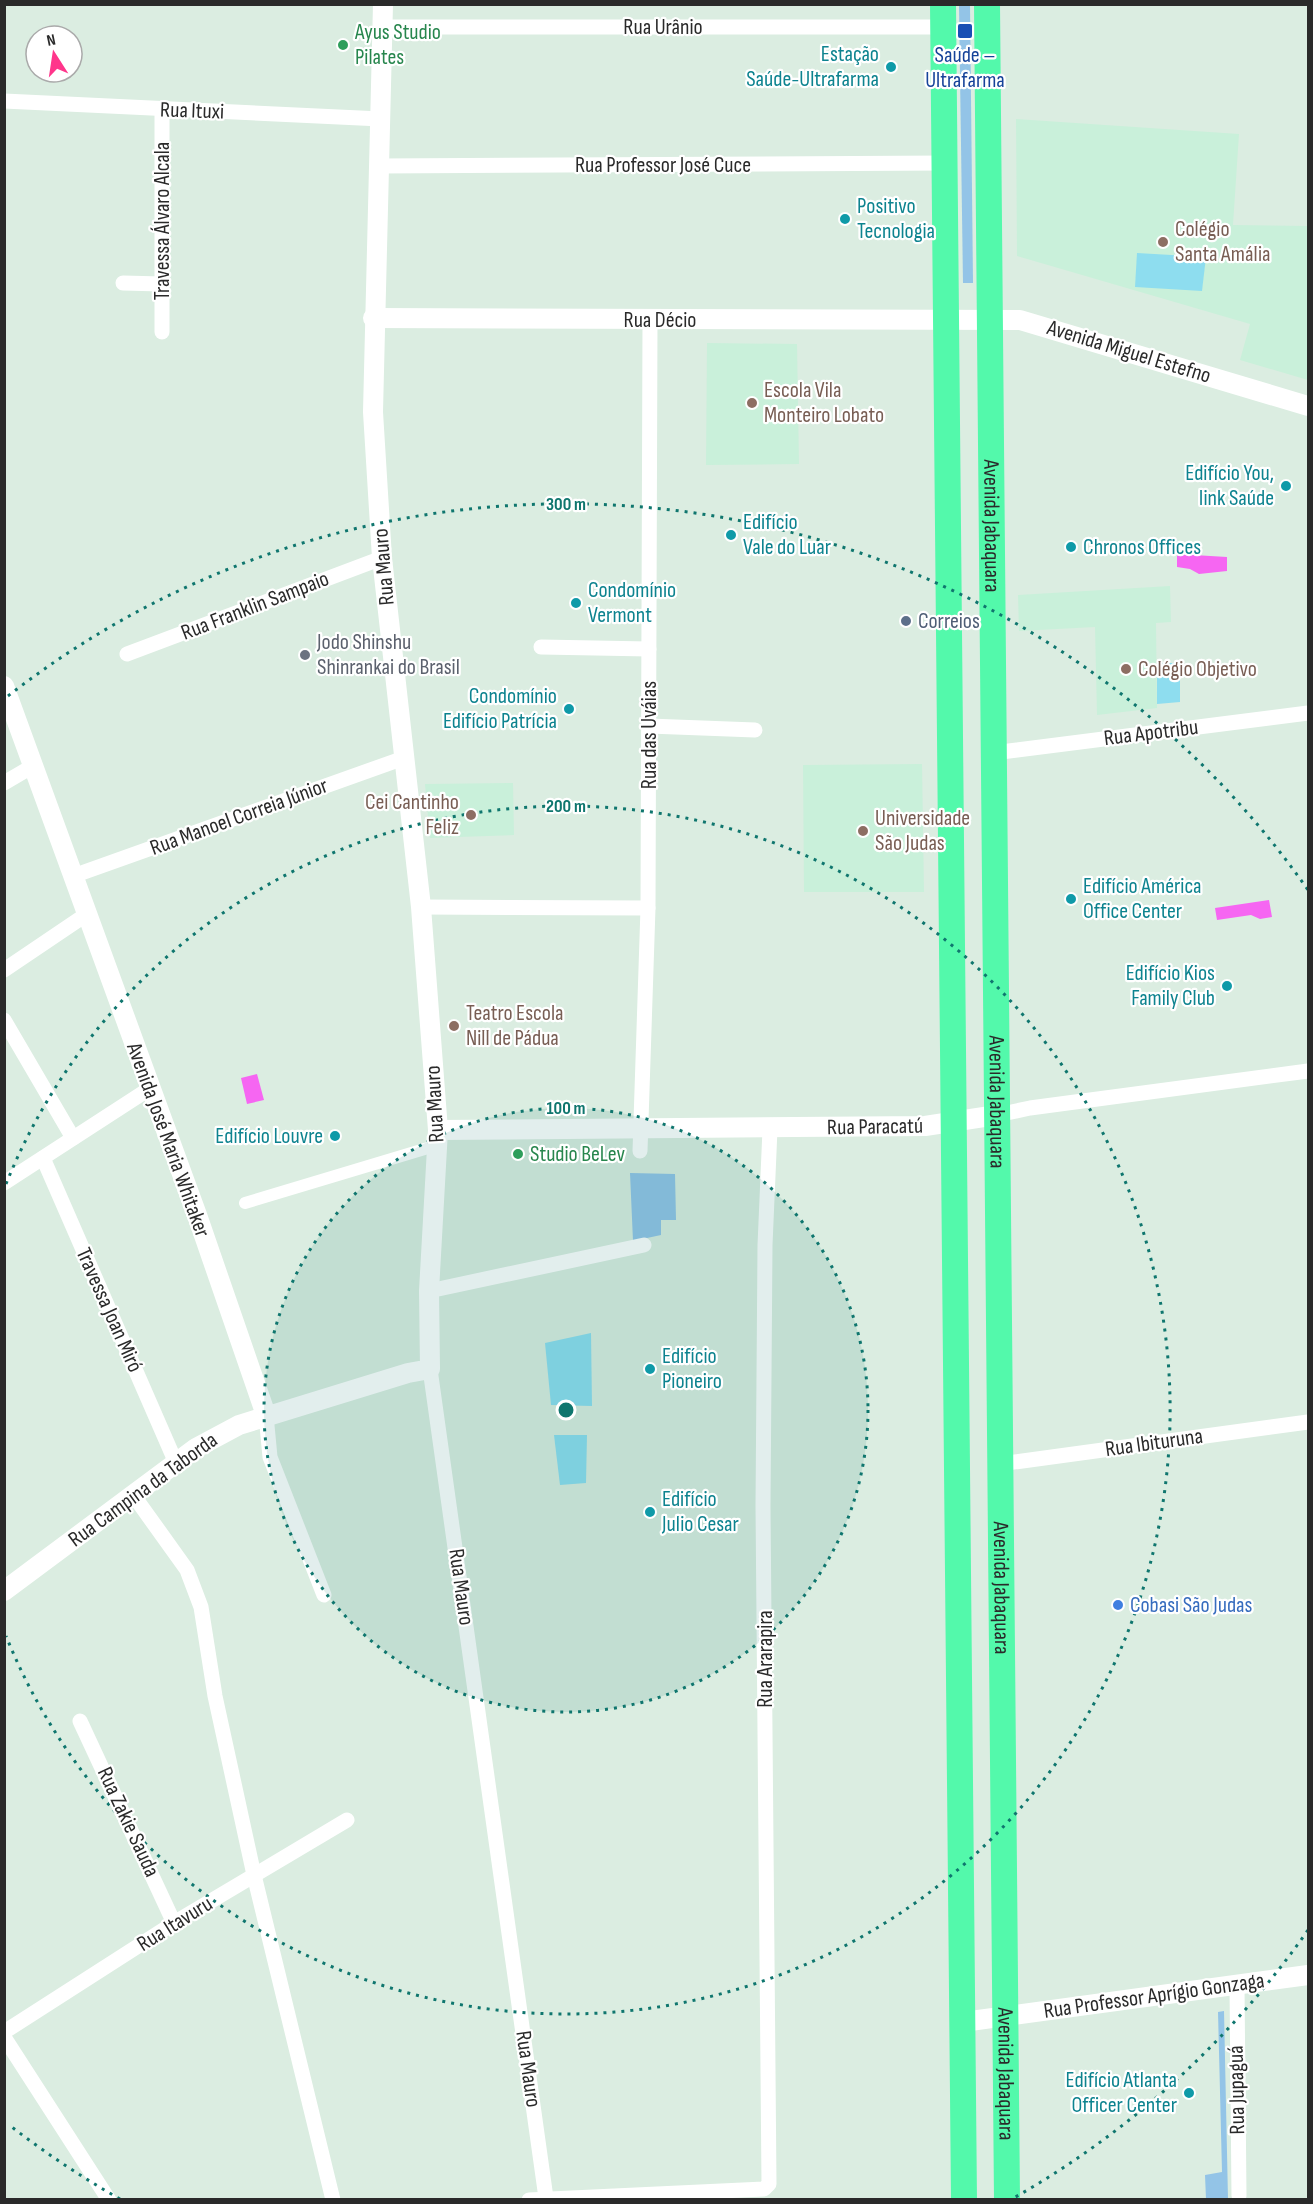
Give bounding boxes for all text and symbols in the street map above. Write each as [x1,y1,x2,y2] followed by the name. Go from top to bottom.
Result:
[623,14,703,41] street label: Rua Urânio
[354,19,441,71] place label: Ayus Studio Pilates
[956,22,974,40] marker: Saúde – Ultrafarma
[24,24,84,84] north arrow
[45,31,57,51] text: N
[336,38,350,52] marker: Ayus Studio Pilates
[746,41,879,93] place label: Estação Saúde-Ultrafarma
[925,42,1005,94] place label: Saúde – Ultrafarma
[884,60,898,74] marker: Estação Saúde-Ultrafarma
[160,96,224,126] street label: Rua Ituxi
[149,142,176,300] street label: Travessa Álvaro Alcala
[575,152,751,179] street label: Rua Professor José Cuce
[857,193,935,245] place label: Positivo Tecnologia
[838,212,852,226] marker: Positivo Tecnologia
[1175,216,1271,268] place label: Colégio Santa Amália
[1156,235,1170,249] marker: Colégio Santa Amália
[623,307,697,334] street label: Rua Décio
[1043,314,1214,390] street label: Avenida Miguel Estefno
[764,377,884,429] place label: Escola Vila Monteiro Lobato
[745,396,759,410] marker: Escola Vila Monteiro Lobato
[978,458,1006,593] street label: Avenida Jabaquara
[1185,460,1274,512] place label: Edifício You, link Saúde
[1279,479,1293,493] marker: Edifício You, link Saúde
[546,494,586,515] text: 300 m
[743,509,831,561] place label: Edifício Vale do Luar
[367,527,401,607] street label: Rua Mauro
[724,528,738,542] marker: Edifício Vale do Luar
[1083,534,1201,561] place label: Chronos Offices
[1064,540,1078,554] marker: Chronos Offices
[177,565,333,647] street label: Rua Franklin Sampaio
[588,577,676,629] place label: Condomínio Vermont
[569,596,583,610] marker: Condomínio Vermont
[918,608,980,635] place label: Correios
[899,614,913,628] marker: Correios
[316,629,460,681] place label: Jodo Shinshu Shinrankai do Brasil
[298,648,312,662] marker: Jodo Shinshu Shinrankai do Brasil
[1138,656,1257,683] place label: Colégio Objetivo
[1119,662,1133,676] marker: Colégio Objetivo
[636,681,663,789] street label: Rua das Uváias
[443,683,557,735] place label: Condomínio Edifício Patrícia
[562,702,576,716] marker: Condomínio Edifício Patrícia
[1102,714,1200,752] street label: Rua Apotribu
[146,772,332,862] street label: Rua Manoel Correia Júnior
[365,789,459,841] place label: Cei Cantinho Feliz
[546,796,586,817] text: 200 m
[875,805,970,857] place label: Universidade São Judas
[464,808,478,822] marker: Cei Cantinho Feliz
[856,824,870,838] marker: Universidade São Judas
[1083,873,1201,925] place label: Edifício América Office Center
[1064,892,1078,906] marker: Edifício América Office Center
[1126,960,1215,1012] place label: Edifício Kios Family Club
[1220,979,1234,993] marker: Edifício Kios Family Club
[466,1000,563,1052] place label: Teatro Escola Nill de Pádua
[447,1019,461,1033] marker: Teatro Escola Nill de Pádua
[983,1034,1011,1169] street label: Avenida Jabaquara
[120,1038,216,1241] street label: Avenida José Maria Whitaker
[419,1065,451,1143] street label: Rua Mauro
[547,1098,586,1119] text: 100 m
[827,1113,923,1141] street label: Rua Paracatú
[215,1123,323,1150] place label: Edifício Louvre
[328,1129,342,1143] marker: Edifício Louvre
[530,1141,625,1168] place label: Studio BeLev
[511,1147,525,1161] marker: Studio BeLev
[70,1244,148,1376] street label: Travessa Joan Miró
[662,1343,722,1395] place label: Edifício Pioneiro
[643,1362,657,1376] marker: Edifício Pioneiro
[556,1400,576,1420] centre of rings
[1103,1423,1205,1463] street label: Rua Ibituruna
[63,1427,223,1553] street label: Rua Campina da Taborda
[661,1486,739,1538] place label: Edifício Julio Cesar
[643,1505,657,1519] marker: Edifício Julio Cesar
[987,1520,1016,1655] street label: Avenida Jabaquara
[442,1547,480,1627] street label: Rua Mauro
[1130,1592,1253,1619] place label: Cobasi São Judas
[1111,1598,1125,1612] marker: Cobasi São Judas
[752,1610,779,1708] street label: Rua Ararapira
[91,1763,165,1881] street label: Rua Zakie Sauda
[132,1890,218,1958] street label: Rua Itavuru
[1042,1967,1266,2025] street label: Rua Professor Aprígio Gonzaga
[992,2006,1020,2141] street label: Avenida Jabaquara
[509,2029,547,2109] street label: Rua Mauro
[1223,2045,1251,2135] street label: Rua Jupaguá
[1065,2067,1177,2119] place label: Edifício Atlanta Officer Center
[1182,2086,1196,2100] marker: Edifício Atlanta Officer Center

